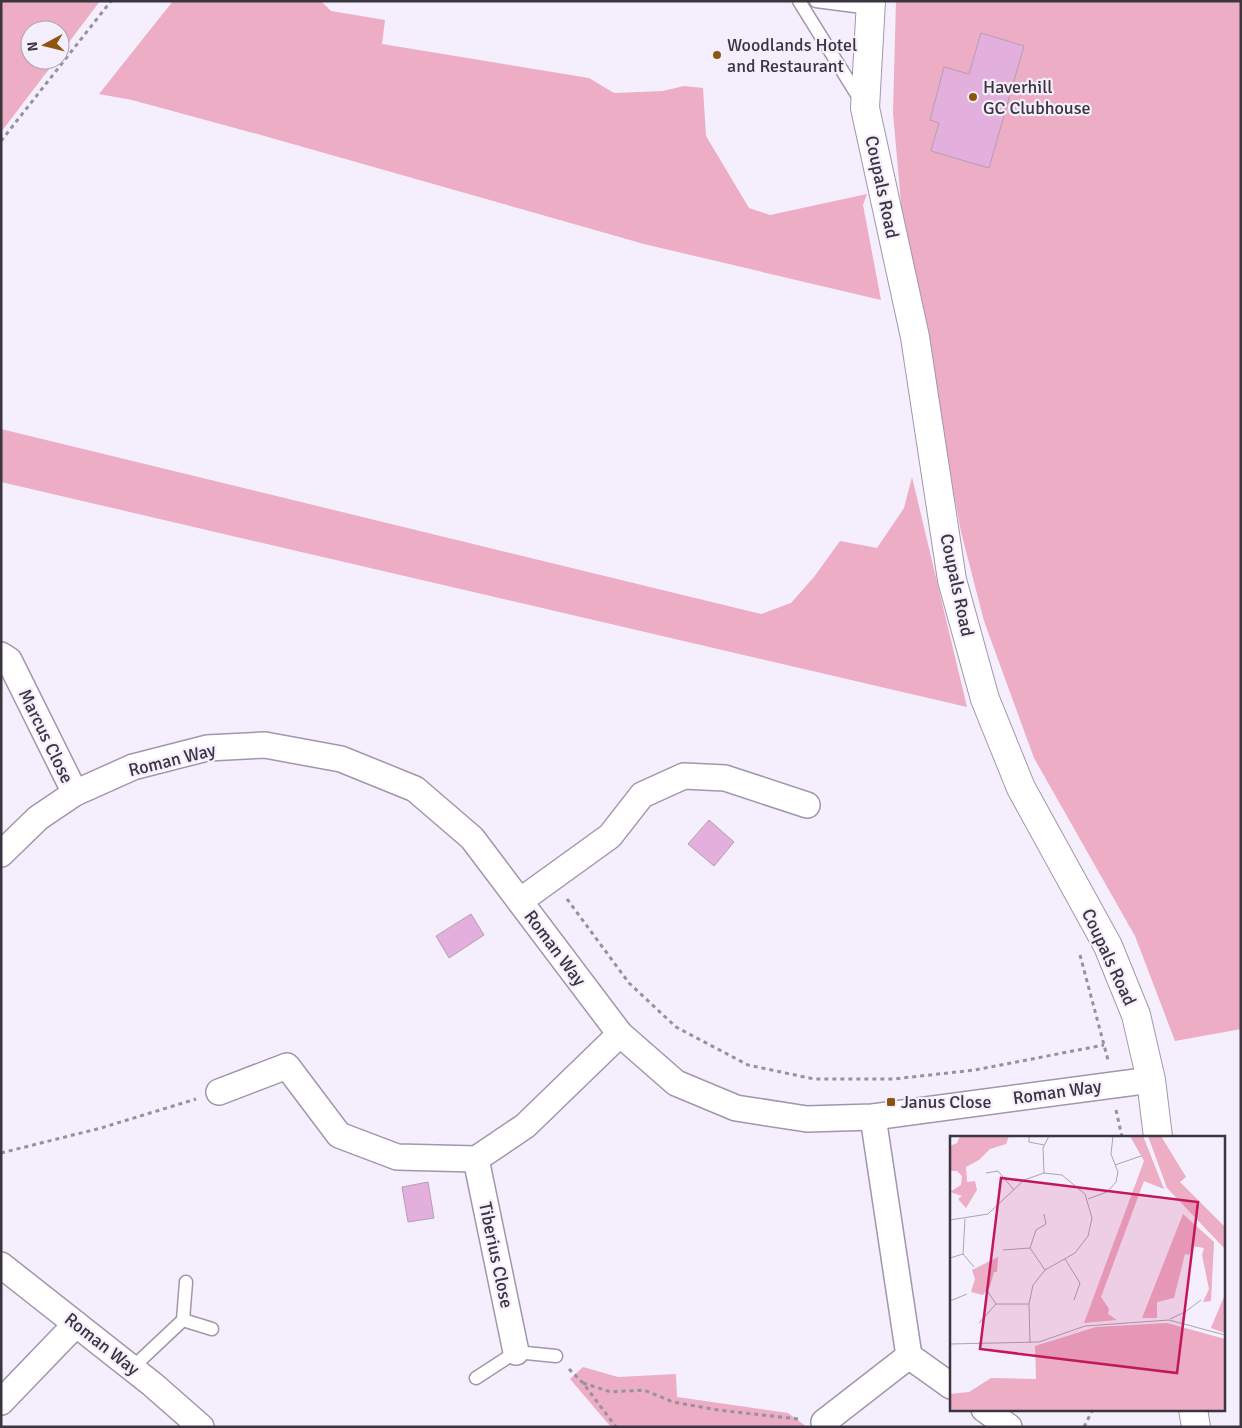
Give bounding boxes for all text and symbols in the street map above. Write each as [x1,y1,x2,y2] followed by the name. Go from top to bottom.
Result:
[20,20,70,70] north arrow
[727,34,857,77] place label: Woodlands Hotel and Restaurant
[24,41,42,52] text: N
[711,49,723,61] marker: Woodlands Hotel and Restaurant
[983,76,1091,119] place label: Haverhill GC Clubhouse
[967,91,979,103] marker: Haverhill GC Clubhouse
[860,134,904,240] street label: Coupals Road
[935,532,979,638] street label: Coupals Road
[14,685,78,787] street label: Marcus Close
[126,738,218,781] street label: Roman Way
[1077,905,1141,1009] street label: Coupals Road
[519,906,591,991] street label: Roman Way
[1011,1075,1103,1109] street label: Roman Way
[901,1091,991,1113] place label: Janus Close
[885,1096,897,1108] marker: Janus Close
[950,1136,1224,1410] inset map
[474,1200,518,1310] street label: Tiberius Close
[60,1308,144,1380] street label: Roman Way

